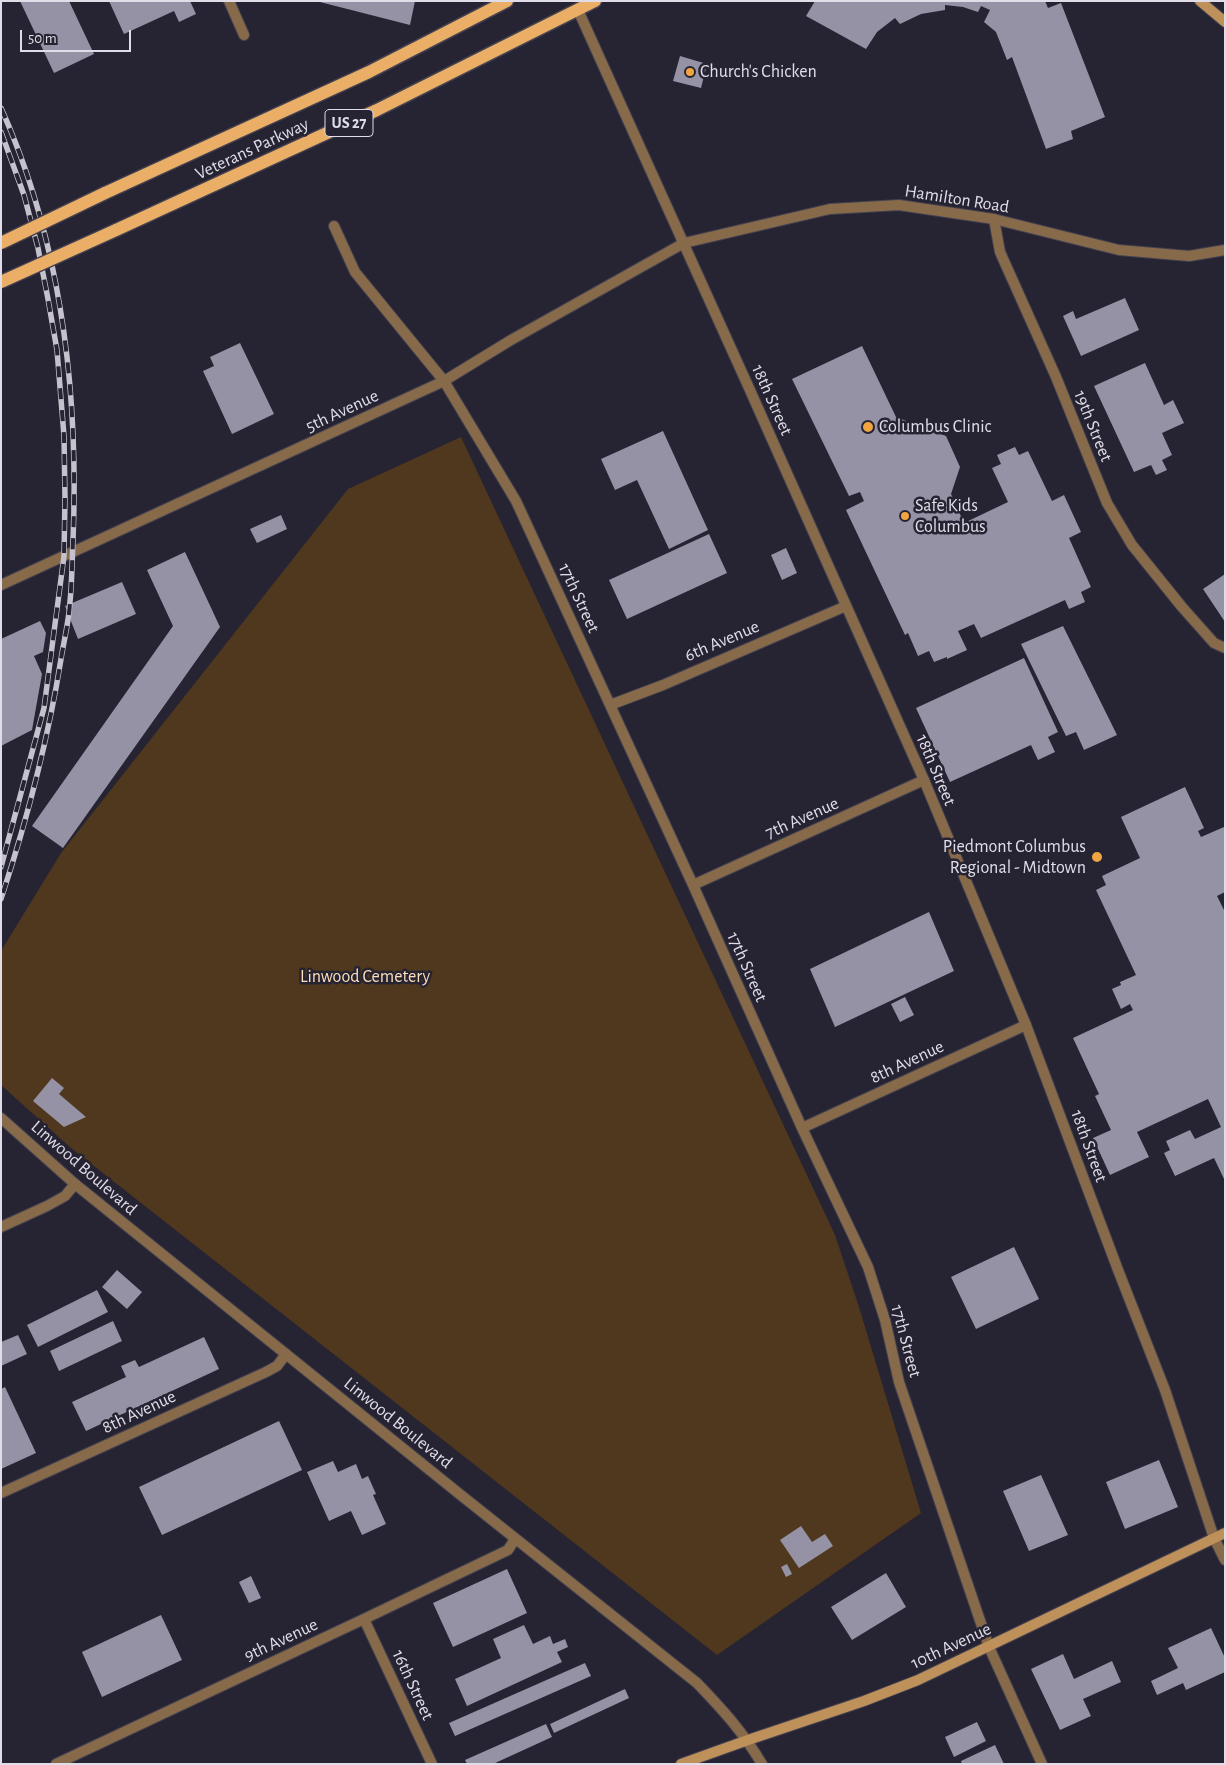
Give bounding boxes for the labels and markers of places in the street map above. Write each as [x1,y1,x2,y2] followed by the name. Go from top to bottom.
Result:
[700,61,817,83] place label: Church's Chicken
[684,66,696,78] marker: Church's Chicken
[879,416,991,438] place label: Columbus Clinic
[861,420,875,434] marker: Columbus Clinic
[915,495,986,538] place label: Safe Kids Columbus
[899,510,911,522] marker: Safe Kids Columbus
[943,836,1086,879] place label: Piedmont Columbus Regional - Midtown
[1090,850,1104,864] marker: Piedmont Columbus Regional - Midtown

